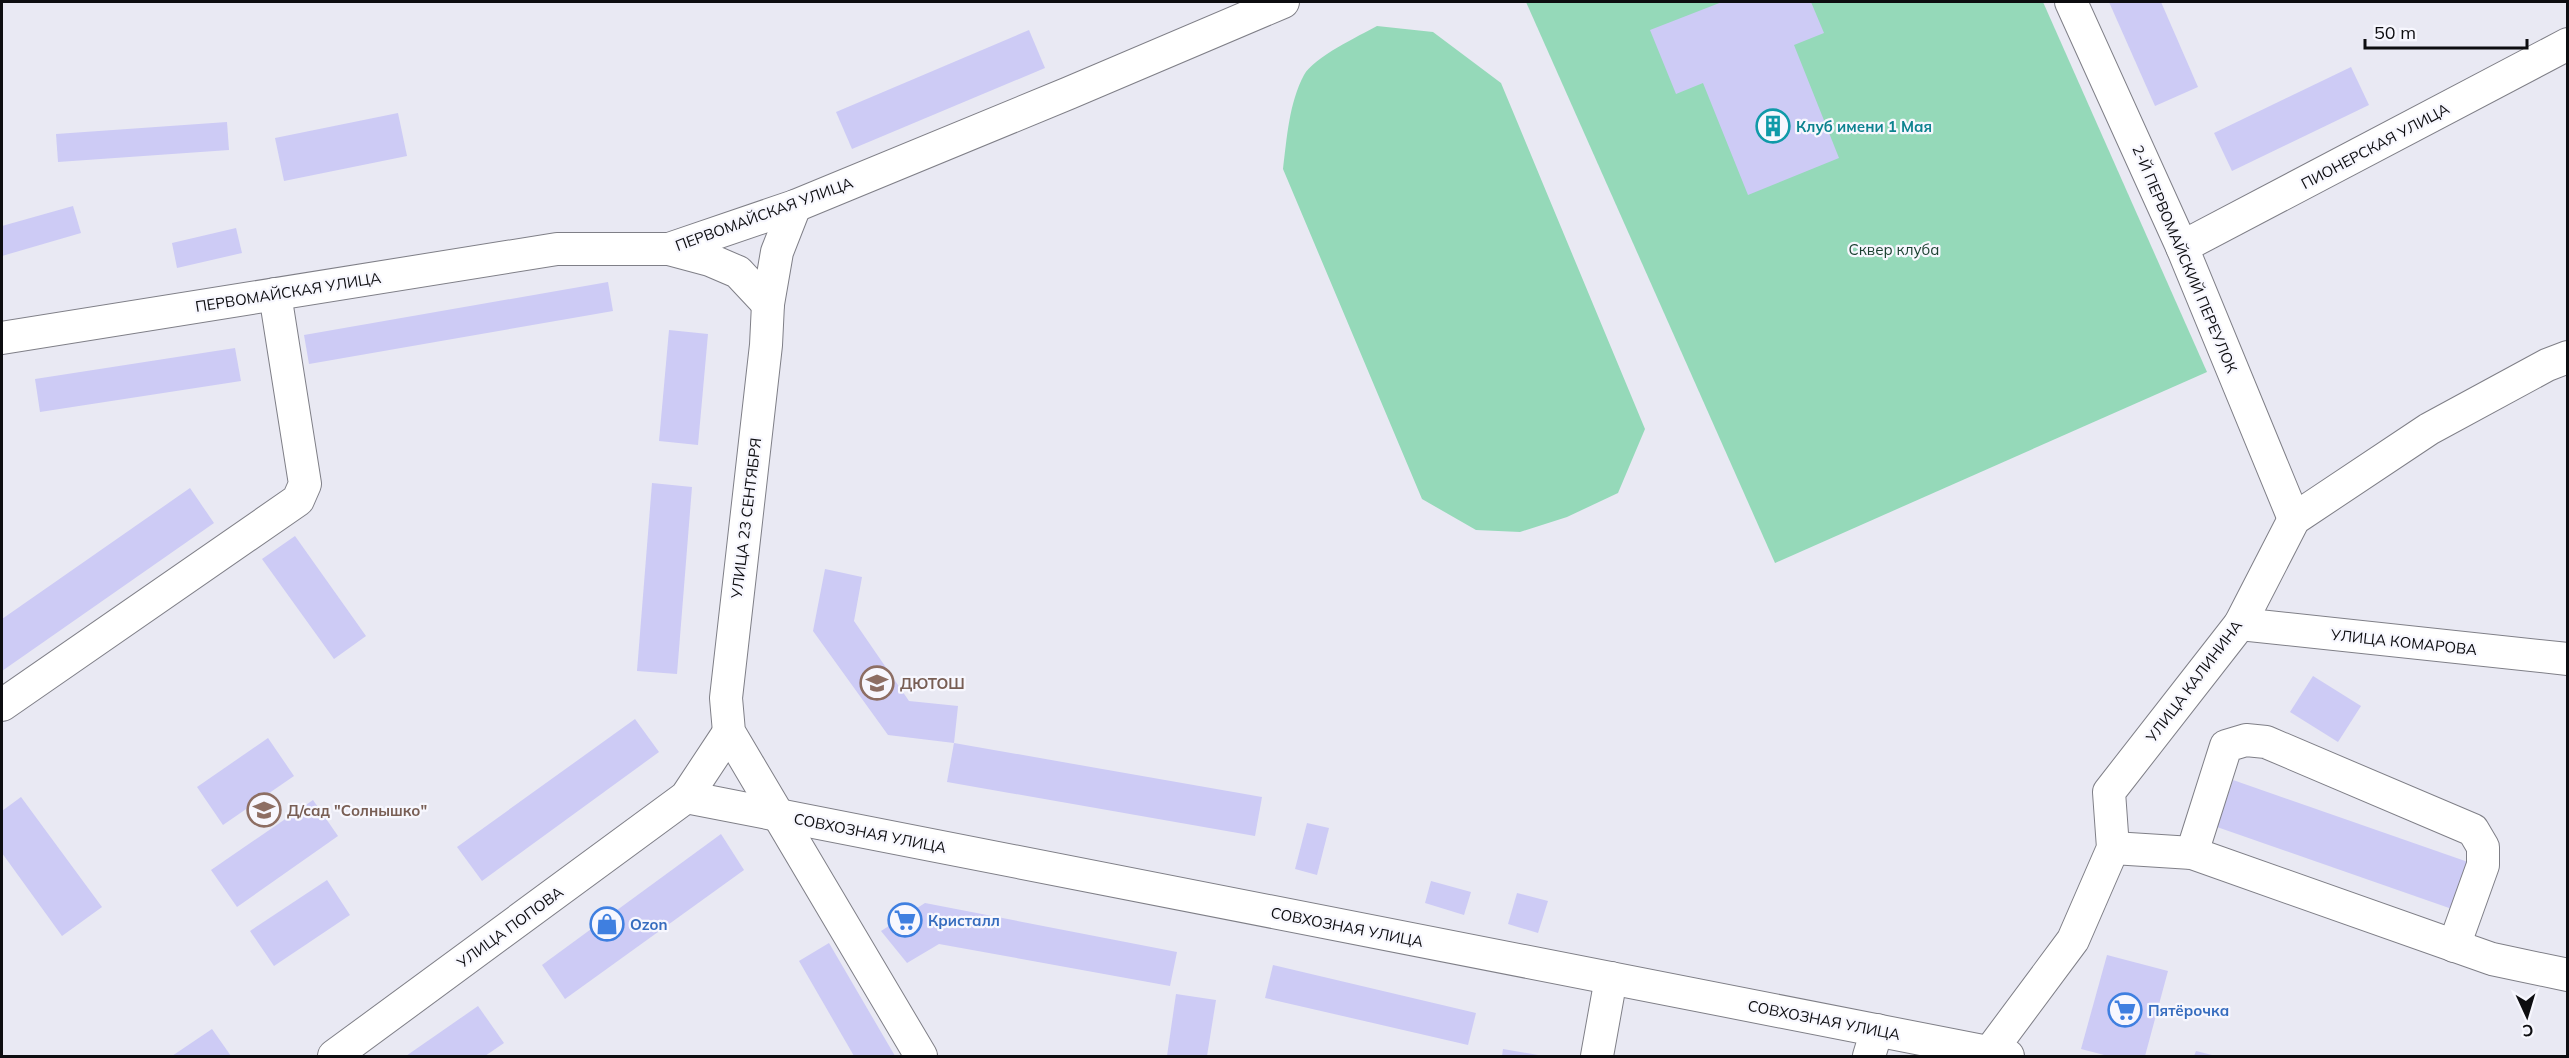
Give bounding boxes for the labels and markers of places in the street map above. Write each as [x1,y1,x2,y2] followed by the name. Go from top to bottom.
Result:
[1755,108,1791,144] building icon: Клуб имени 1 Мая
[1796,117,1932,136] place label: Клуб имени 1 Мая
[859,665,895,701] school or university icon: ДЮТОШ
[900,674,965,693] place label: ДЮТОШ
[246,792,282,828] school or university icon: Д/сад "Солнышко"
[287,801,427,820] place label: Д/сад "Солнышко"
[887,902,923,938] supermarket icon: Кристалл
[589,906,625,942] shop icon: Ozon
[928,911,1000,930] place label: Кристалл
[630,915,667,934] place label: Ozon
[2107,992,2143,1028] supermarket icon: Пятёрочка
[2148,1001,2229,1020] place label: Пятёрочка

